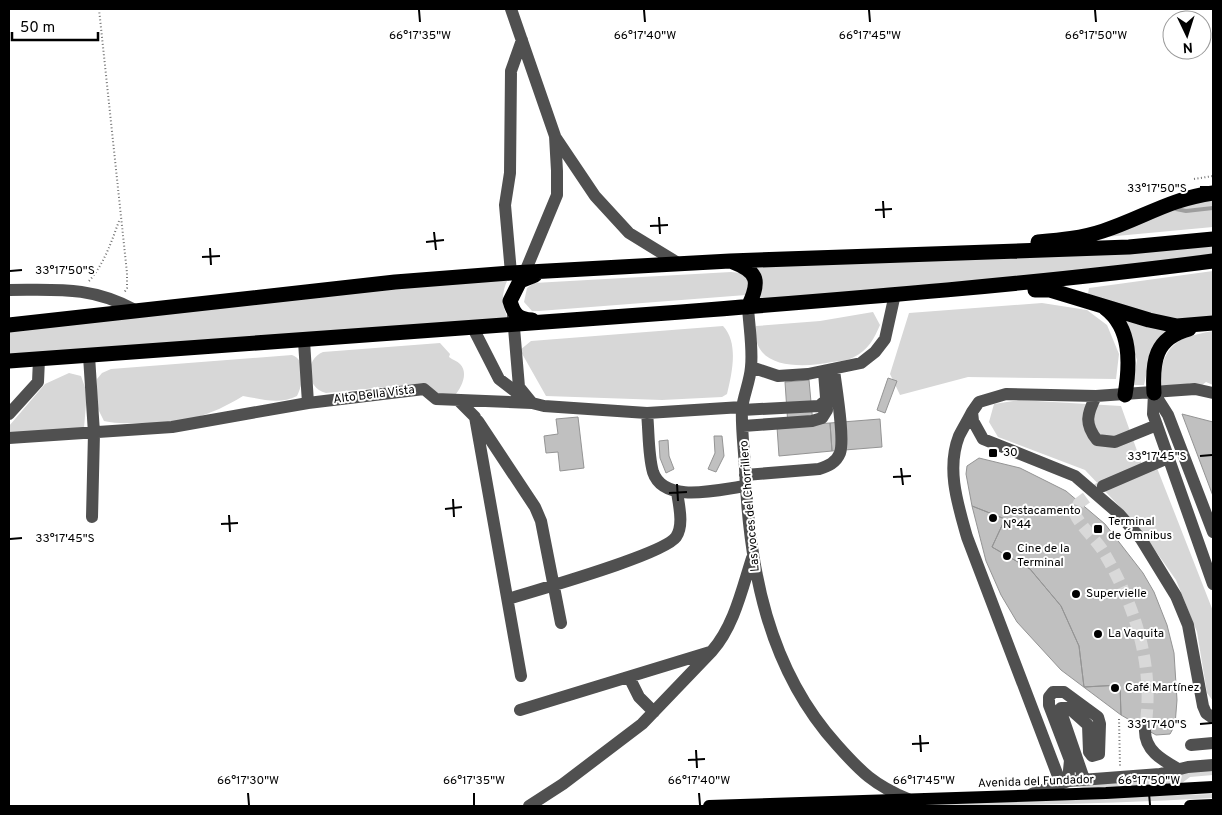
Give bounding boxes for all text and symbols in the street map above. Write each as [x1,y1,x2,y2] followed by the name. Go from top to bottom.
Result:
[12,10,99,42] scale bar
[1162,10,1212,60] north arrow
[20,19,55,38] text: 50 m
[389,28,451,44] text: 66°17'35"W
[614,28,676,44] text: 66°17'40"W
[839,28,901,44] text: 66°17'45"W
[1065,28,1127,44] text: 66°17'50"W
[1182,38,1193,55] text: N
[1127,181,1187,197] text: 33°17'50"S
[35,263,95,279] text: 33°17'50"S
[332,382,416,408] street label: Alto Bella Vista
[736,439,764,572] street label: Las voces del Chorrillero
[1003,445,1018,461] place label: 30
[987,447,999,459] marker: 30
[1127,449,1187,465] text: 33°17'45"S
[1003,503,1081,533] place label: Destacamento N°44
[987,512,999,524] marker: Destacamento N°44
[1108,514,1172,544] place label: Terminal de Ómnibus
[1092,523,1104,535] marker: Terminal de Ómnibus
[35,531,95,547] text: 33°17'45"S
[1017,541,1070,571] place label: Cine de la Terminal
[1001,550,1013,562] marker: Cine de la Terminal
[1086,586,1147,602] place label: Supervielle
[1070,588,1082,600] marker: Supervielle
[1108,626,1164,642] place label: La Vaquita
[1092,628,1104,640] marker: La Vaquita
[1125,680,1200,696] place label: Café Martínez
[1109,682,1121,694] marker: Café Martínez
[1127,717,1187,733] text: 33°17'40"S
[978,772,1095,792] street label: Avenida del Fundador
[217,773,279,789] text: 66°17'30"W
[443,773,505,789] text: 66°17'35"W
[668,773,730,789] text: 66°17'40"W
[893,773,955,789] text: 66°17'45"W
[1118,773,1180,789] text: 66°17'50"W

